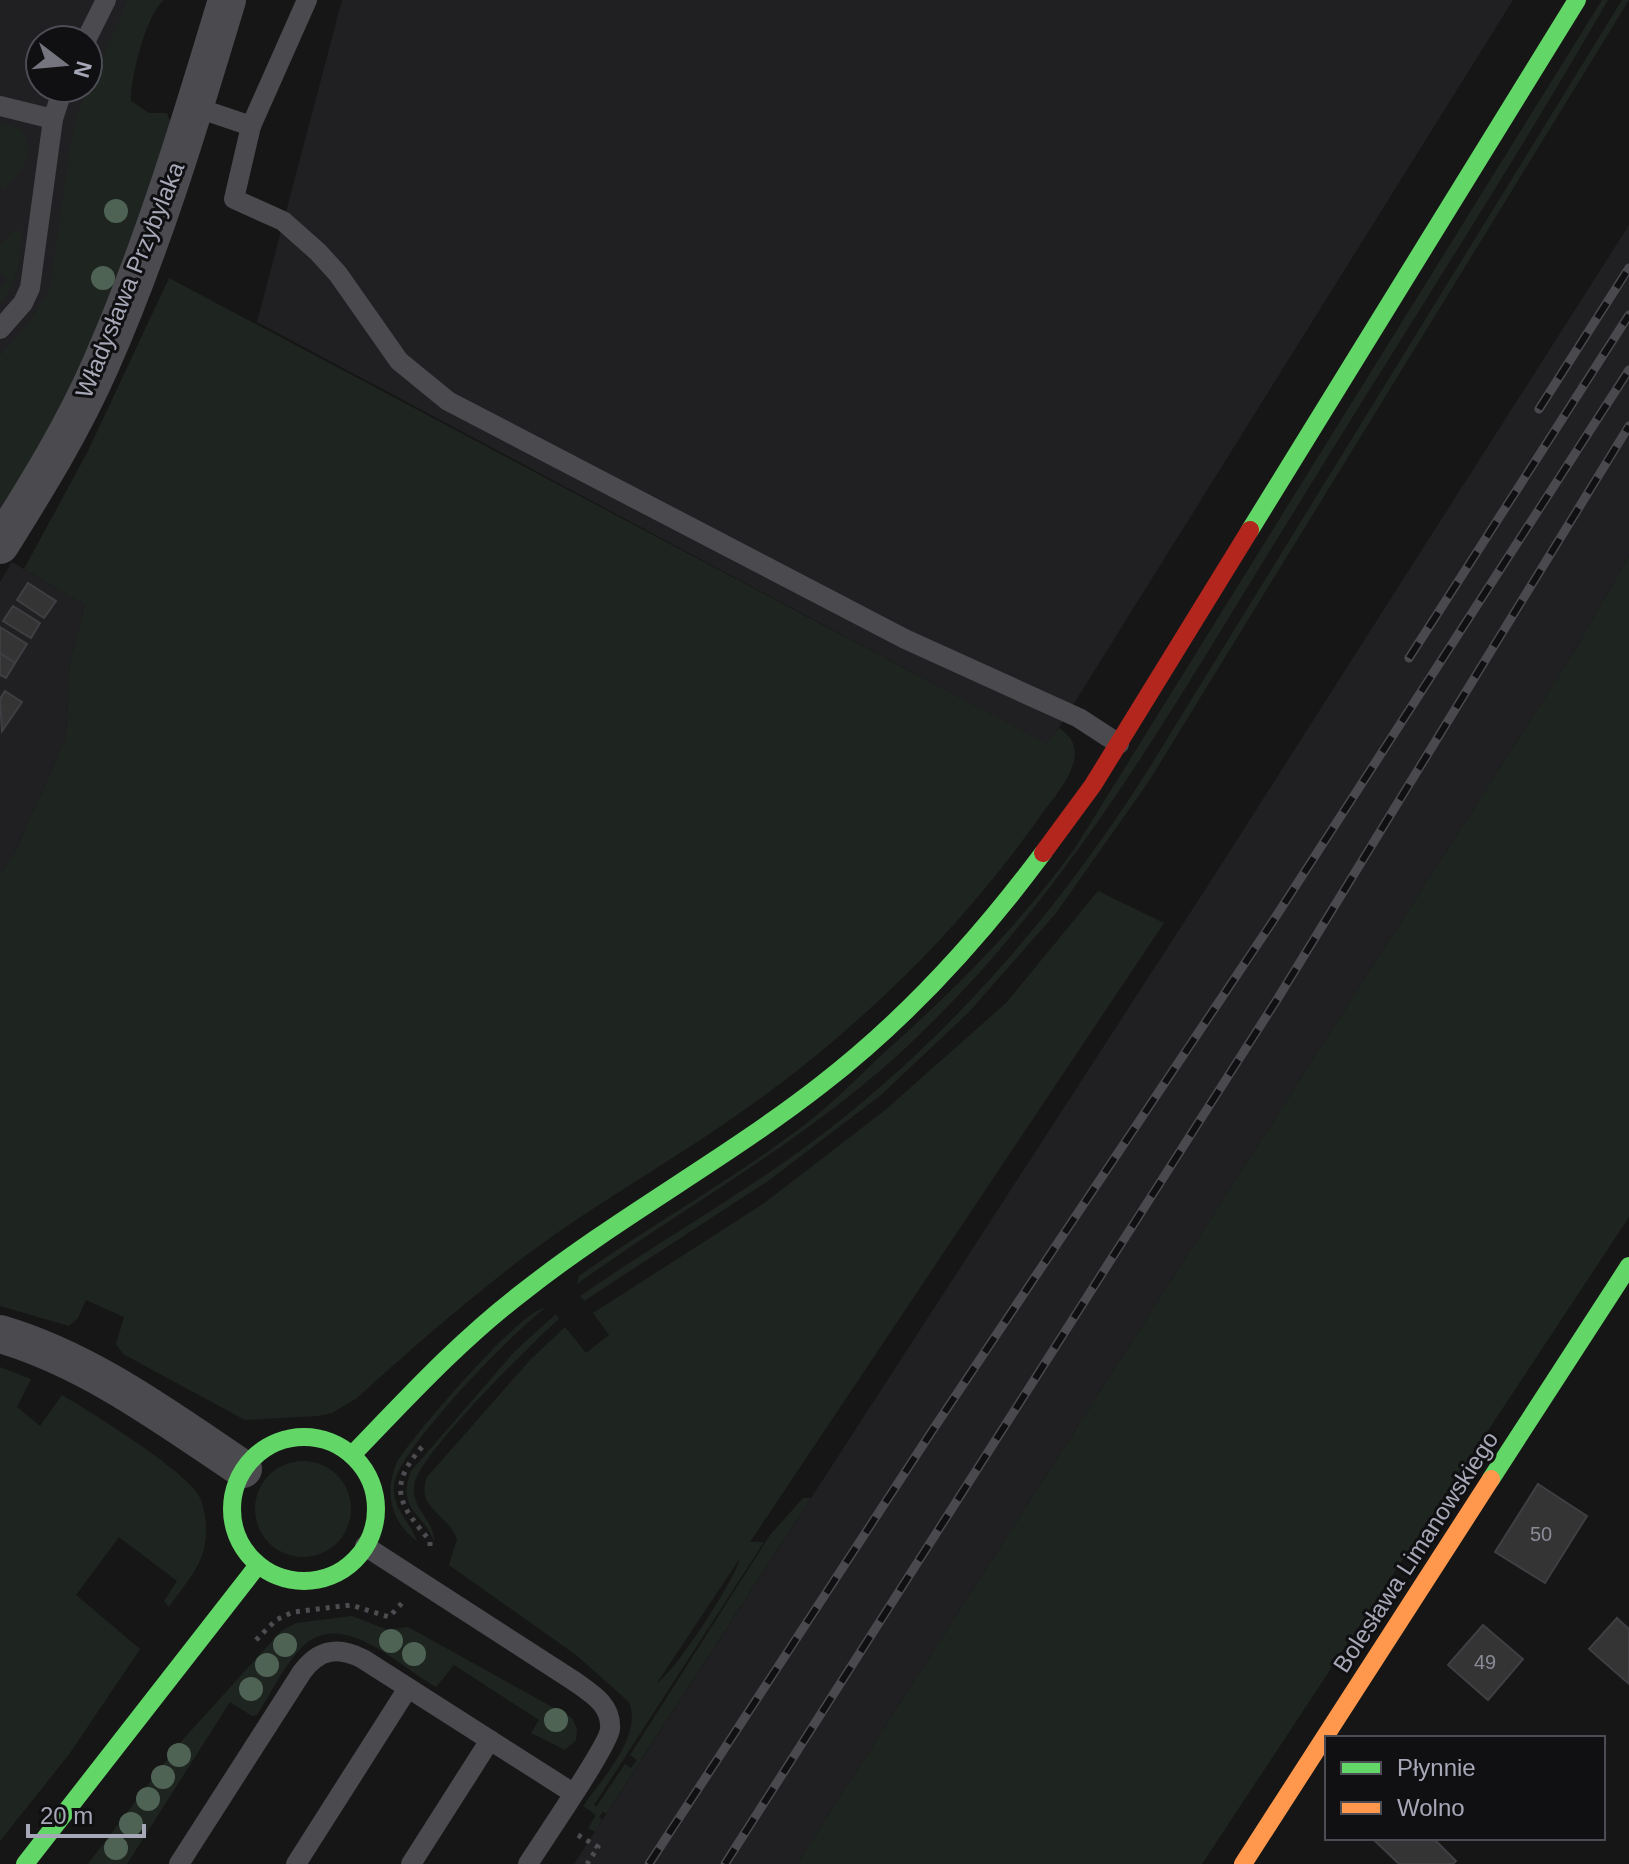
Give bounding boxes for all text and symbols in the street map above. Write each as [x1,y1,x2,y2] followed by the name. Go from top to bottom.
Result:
[24,24,104,104] north arrow
[69,58,97,80] text: N
[70,157,190,402] street label: Władysława Przybylaka
[1328,1426,1504,1677] street label: Bolesława Limanowskiego
[1530,1523,1552,1545] house number: 50
[1474,1651,1496,1673] house number: 49
[1325,1736,1605,1840] legend
[1397,1754,1476,1781] text: Płynnie
[28,1788,144,1838] scale bar
[1397,1794,1465,1821] text: Wolno
[40,1802,93,1829] text: 20 m

